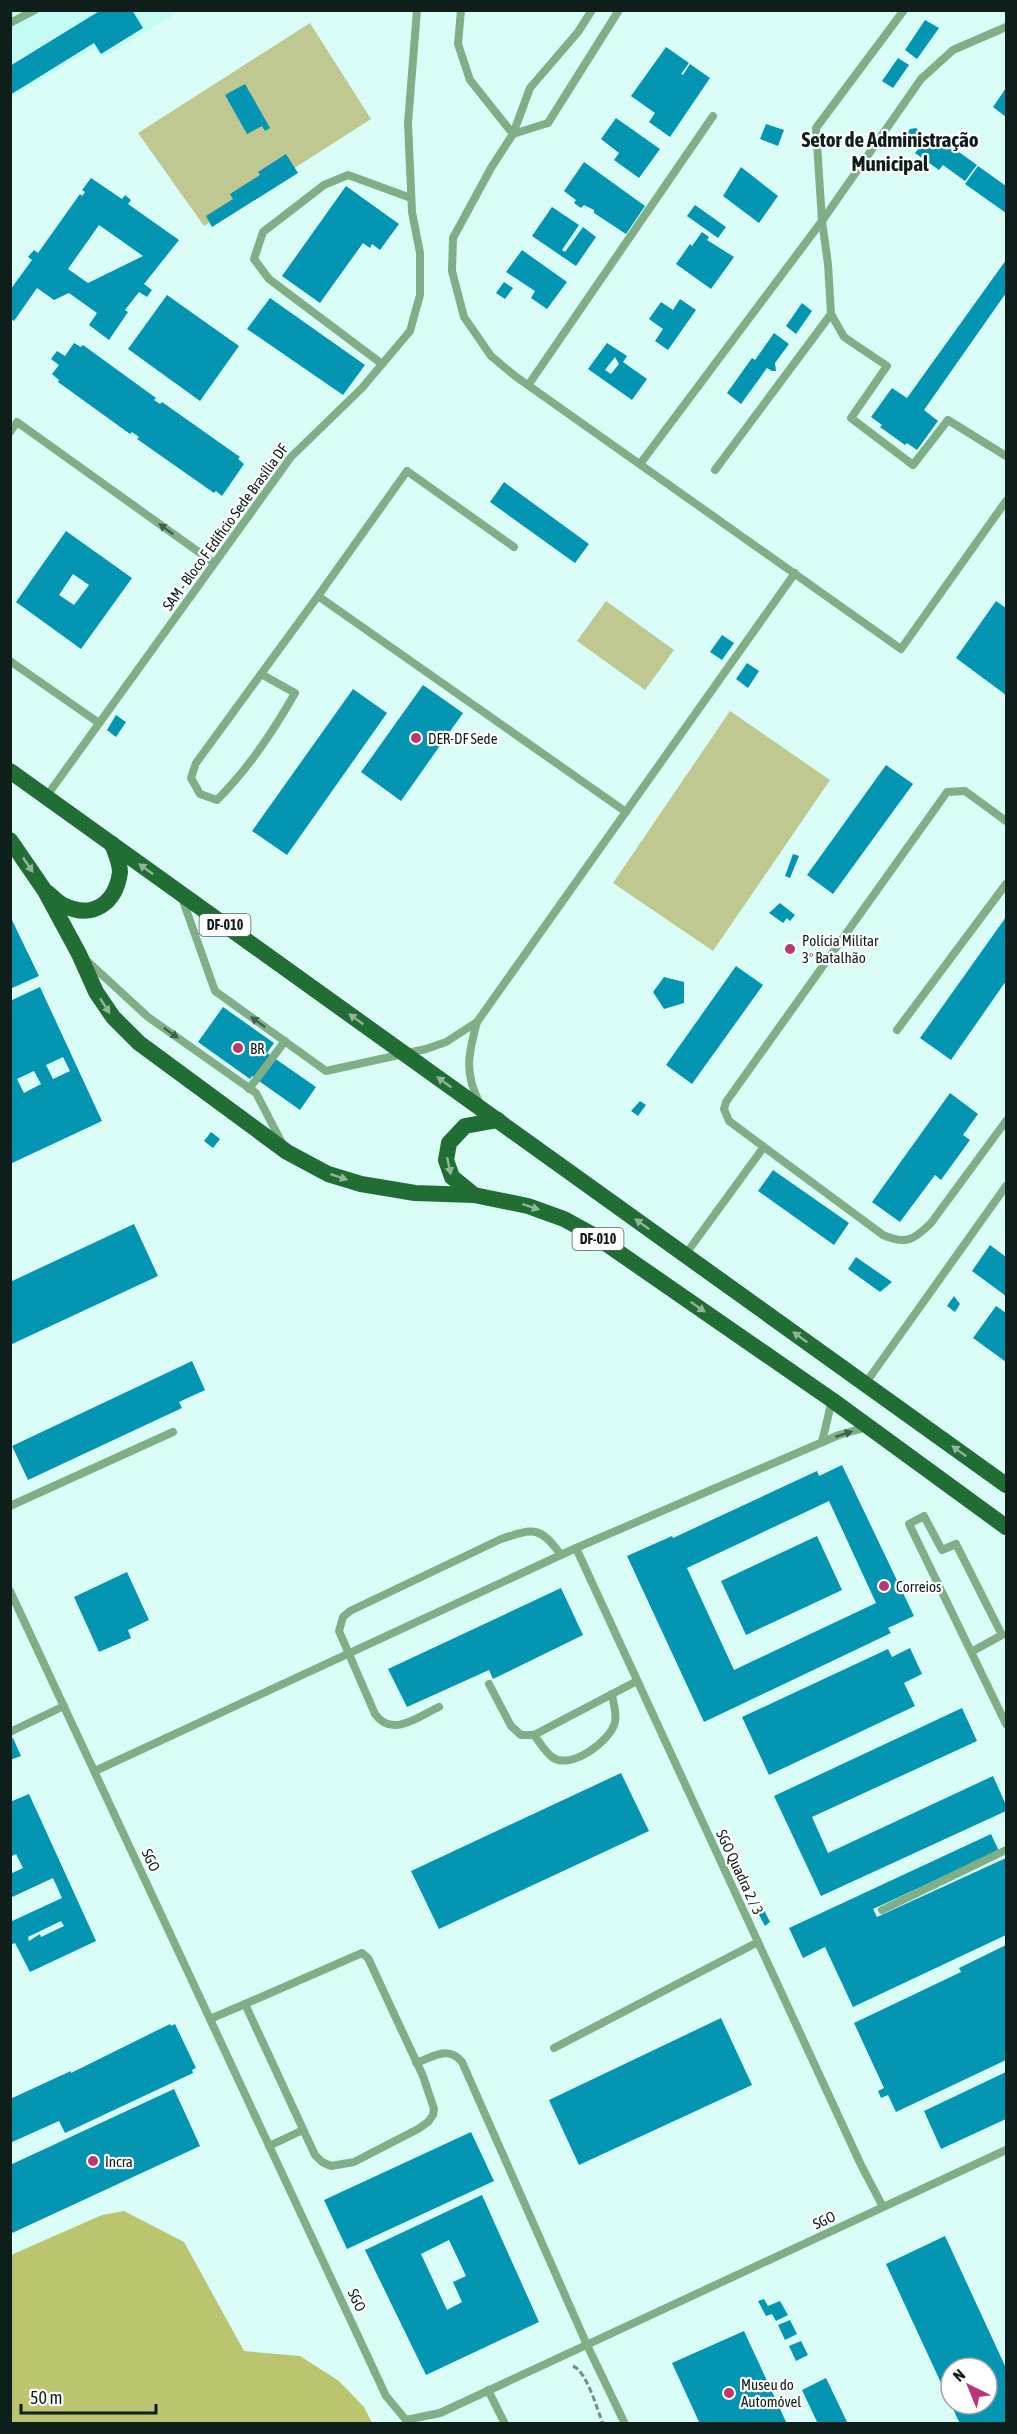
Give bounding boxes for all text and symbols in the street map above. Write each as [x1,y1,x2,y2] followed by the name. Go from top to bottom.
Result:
[801,127,979,175] district label: Setor de Administração Municipal
[159,440,291,614] street label: SAM - Bloco F Edificio Sede Brasília DF
[159,523,175,535] one-way arrow
[428,730,498,747] place label: DER-DF Sede
[409,731,423,745] marker: DER-DF Sede
[22,857,34,873] one-way arrow
[139,863,155,875] one-way arrow
[200,914,250,936] road number: DF-010
[802,932,879,966] place label: Polícia Militar 3º Batalhão
[783,942,797,956] marker: Polícia Militar 3º Batalhão
[100,997,111,1014] one-way arrow
[349,1013,365,1025] one-way arrow
[251,1016,267,1028] one-way arrow
[162,1027,178,1039] one-way arrow
[250,1040,265,1057] place label: BR
[231,1041,245,1055] marker: BR
[436,1076,452,1088] one-way arrow
[445,1156,454,1175] one-way arrow
[330,1173,348,1182] one-way arrow
[522,1203,540,1213] one-way arrow
[634,1218,650,1230] one-way arrow
[572,1228,624,1250] road number: DF-010
[689,1301,705,1313] one-way arrow
[793,1331,809,1343] one-way arrow
[835,1429,853,1438] one-way arrow
[951,1445,967,1457] one-way arrow
[896,1578,941,1595] place label: Correios
[877,1579,891,1593] marker: Correios
[713,1827,767,1917] street label: SGO Quadra 2 / 3
[138,1846,164,1874] street label: SGO
[105,2153,133,2170] place label: Incra
[86,2154,100,2168] marker: Incra
[810,2207,838,2233] street label: SGO
[344,2286,370,2314] street label: SGO
[939,2356,999,2416] north arrow
[949,2365,968,2385] text: N
[741,2376,801,2410] place label: Museu do Automóvel
[21,2377,156,2415] scale bar
[722,2386,736,2400] marker: Museu do Automóvel
[30,2387,62,2408] text: 50 m

